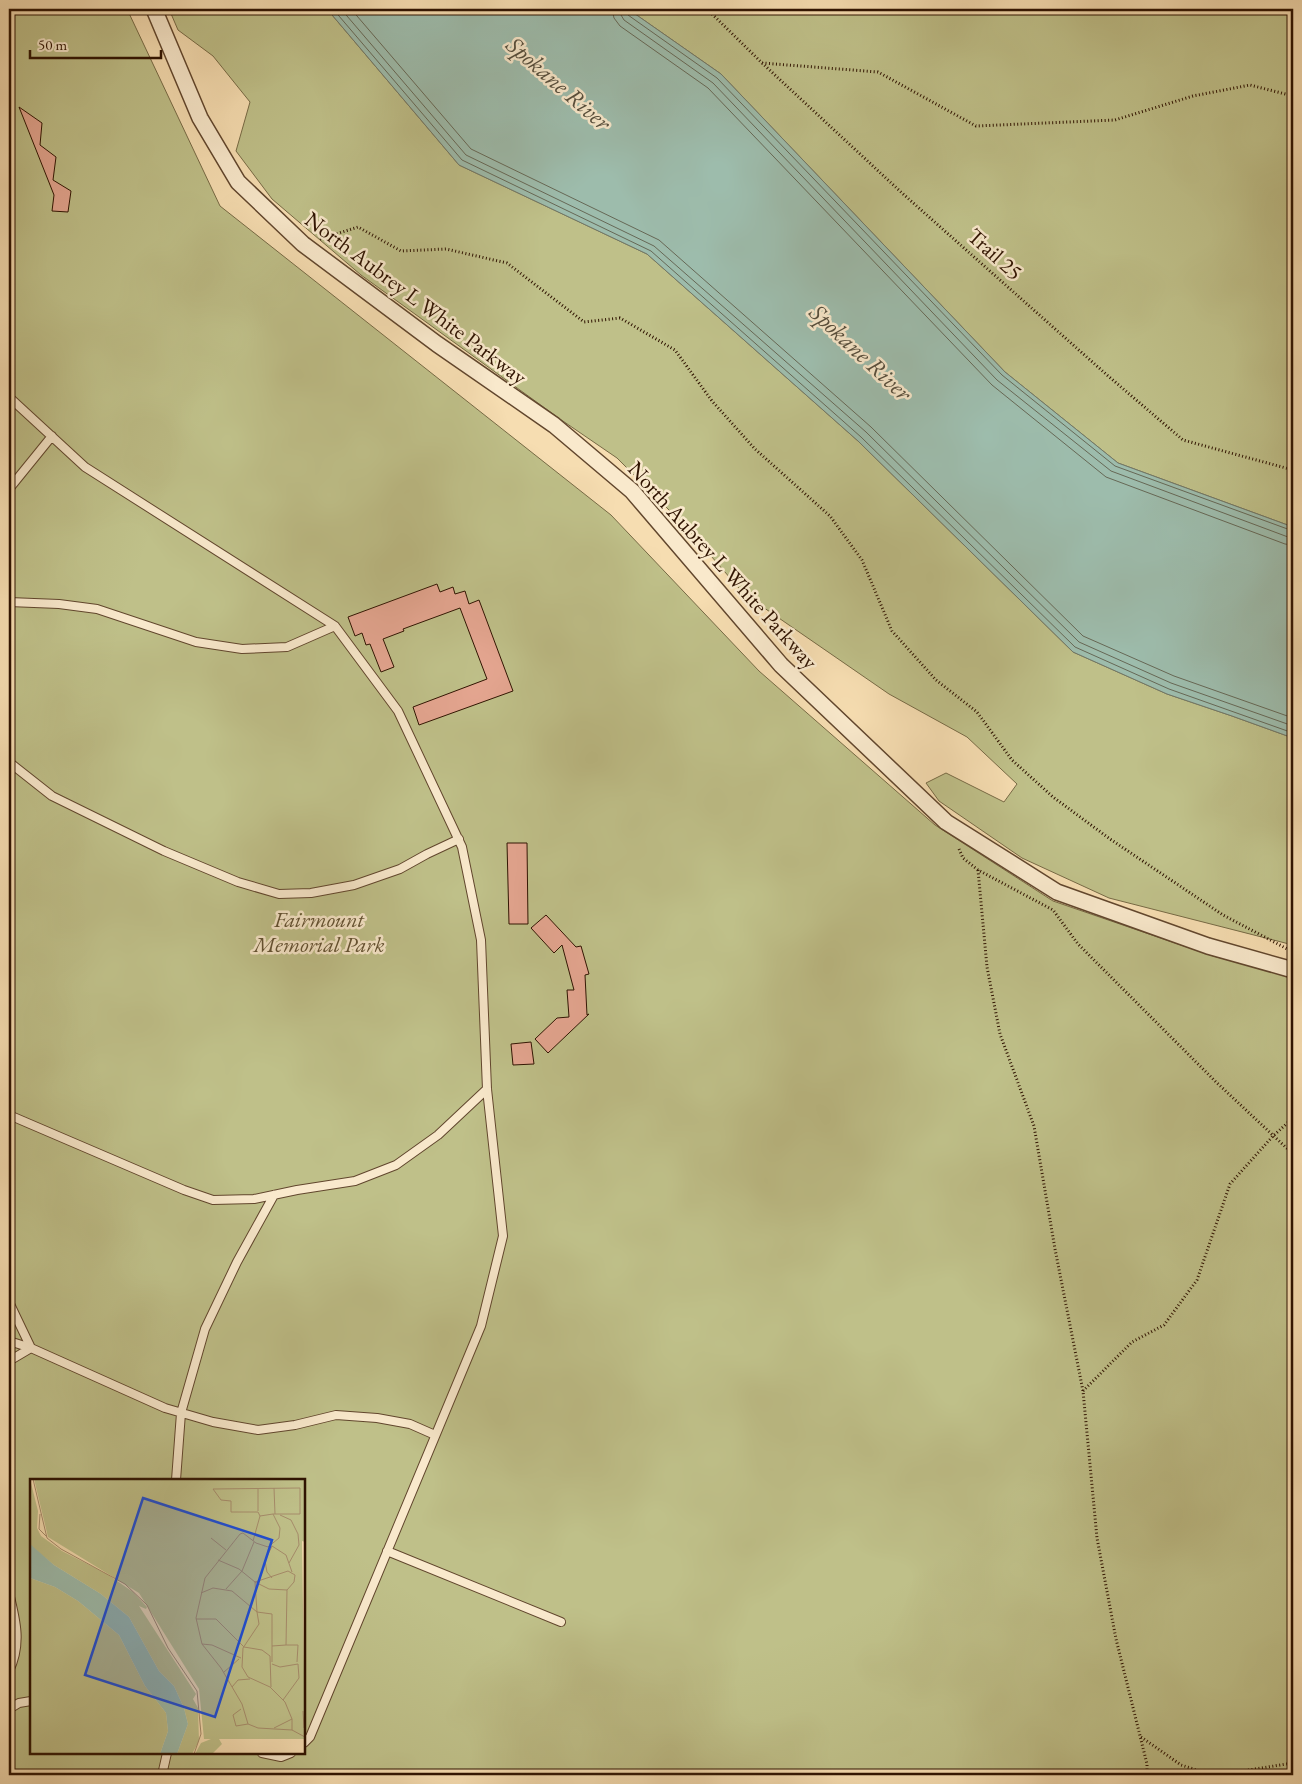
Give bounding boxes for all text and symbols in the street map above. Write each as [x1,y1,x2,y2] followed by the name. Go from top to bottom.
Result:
[30,28,161,60] scale bar
[499,28,619,138] water label: Spokane River
[38,35,67,54] text: 50 m
[299,205,533,391] street label: North Aubrey L White Parkway
[961,222,1029,286] street label: Trail 25
[803,296,920,409] water label: Spokane River
[622,455,825,676] street label: North Aubrey L White Parkway
[251,905,385,959] park label: Fairmount Memorial Park
[30,1479,305,1754] inset map

